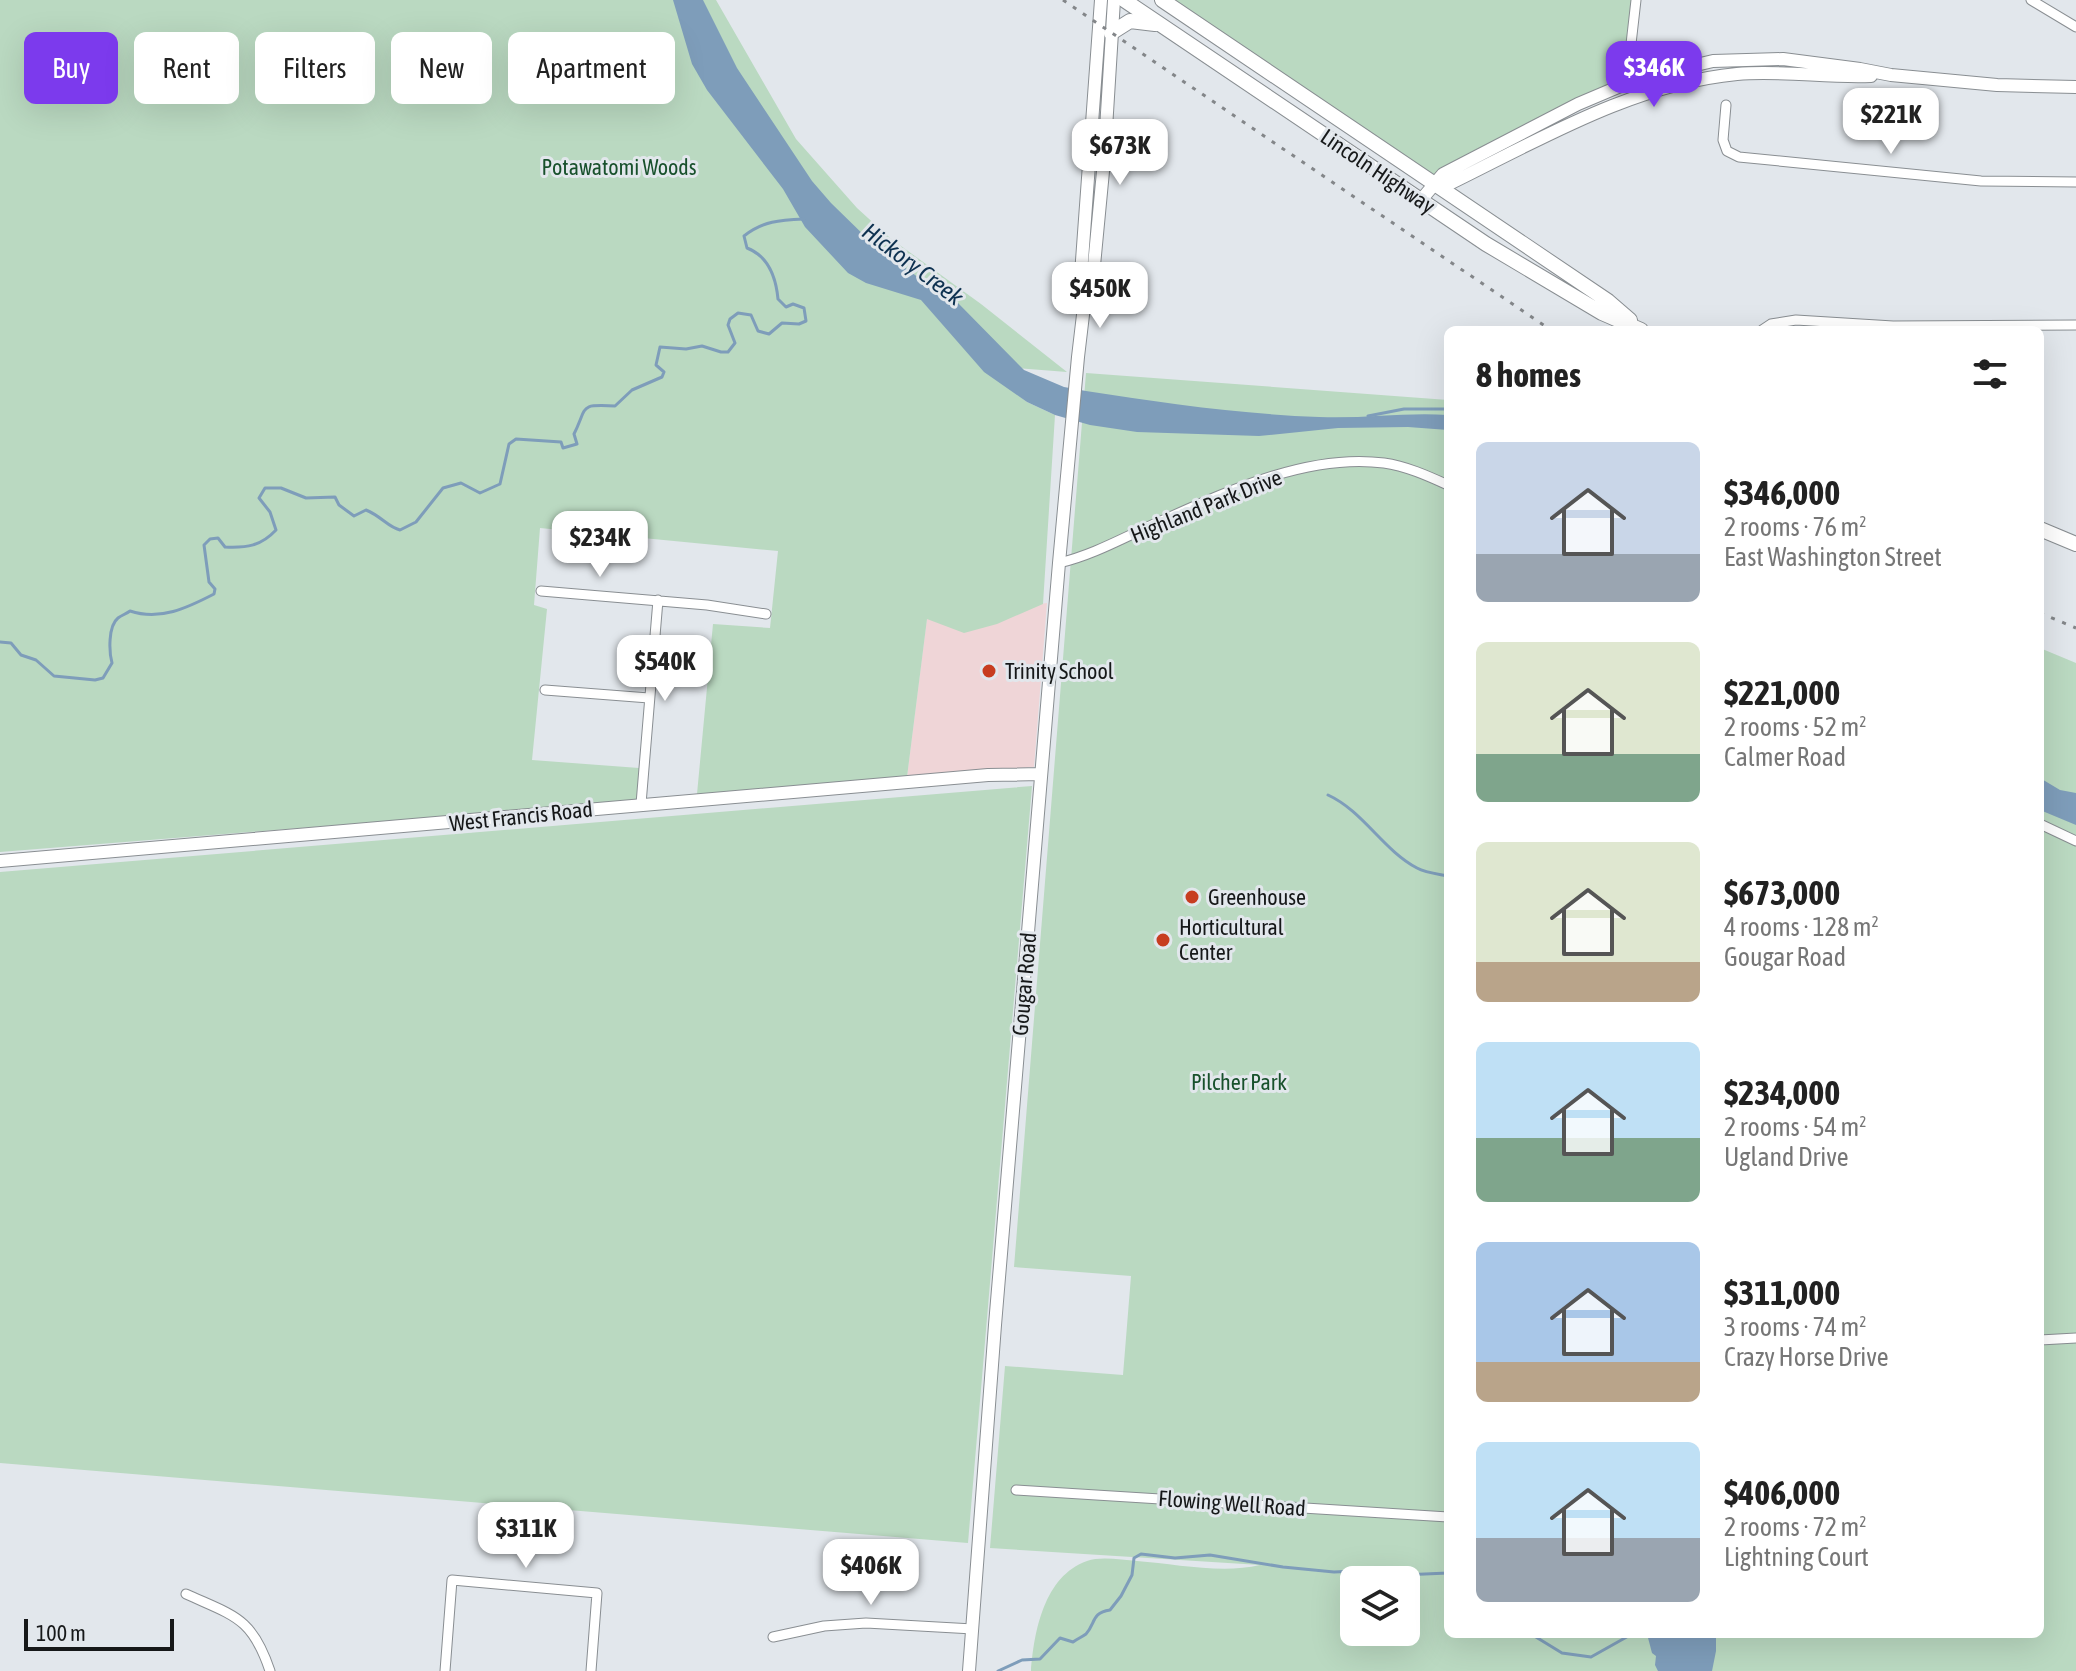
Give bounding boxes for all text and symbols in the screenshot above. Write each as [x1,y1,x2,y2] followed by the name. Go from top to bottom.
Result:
[24,32,118,104] chip: Buy
[134,32,239,104] chip: Rent
[255,32,375,104] chip: Filters
[391,32,492,104] chip: New
[508,32,675,104] chip: Apartment
[1598,41,1710,109] pin: $346K
[1624,52,1684,82] text: $346K
[1835,88,1947,156] pin: $221K
[1861,99,1921,129] text: $221K
[1064,119,1176,187] pin: $673K
[1316,123,1440,219] street label: Lincoln Highway
[1090,130,1150,160] text: $673K
[541,154,697,180] park label: Potawatomi Woods
[857,217,969,311] water label: Hickory Creek
[1044,262,1156,330] pin: $450K
[1070,273,1130,303] text: $450K
[1968,352,2012,396] icon: filters
[1476,355,1581,394] text: 8 homes
[1127,464,1285,548] street label: Highland Park Drive
[1724,473,1840,512] text: $346,000
[1540,474,1636,570] icon: home
[544,511,656,579] pin: $234K
[1724,512,1866,542] text: 2 rooms · 76 m²
[570,522,630,552] text: $234K
[1724,542,1942,572] text: East Washington Street
[609,635,721,703] pin: $540K
[635,646,695,676] text: $540K
[1005,658,1114,684] place label: Trinity School
[980,662,998,680] marker: Trinity School
[1724,673,1840,712] text: $221,000
[1540,674,1636,770] icon: home
[1724,712,1866,742] text: 2 rooms · 52 m²
[1724,742,1846,772] text: Calmer Road
[448,796,594,836] street label: West Francis Road
[1724,873,1840,912] text: $673,000
[1540,874,1636,970] icon: home
[1208,884,1306,910] place label: Greenhouse
[1183,888,1201,906] marker: Greenhouse
[1724,912,1879,942] text: 4 rooms · 128 m²
[1179,914,1284,965] place label: Horticultural Center
[1007,931,1041,1037] street label: Gougar Road
[1154,931,1172,949] marker: Horticultural Center
[1724,942,1846,972] text: Gougar Road
[1191,1069,1287,1095] park label: Pilcher Park
[1724,1073,1840,1112] text: $234,000
[1540,1074,1636,1170] icon: home
[1724,1112,1866,1142] text: 2 rooms · 54 m²
[1724,1142,1848,1172] text: Ugland Drive
[1724,1273,1840,1312] text: $311,000
[1540,1274,1636,1370] icon: home
[1724,1312,1866,1342] text: 3 rooms · 74 m²
[1724,1342,1889,1372] text: Crazy Horse Drive
[1724,1473,1840,1512] text: $406,000
[1540,1474,1636,1570] icon: home
[1157,1485,1307,1521] street label: Flowing Well Road
[470,1502,582,1570] pin: $311K
[1724,1512,1866,1542] text: 2 rooms · 72 m²
[496,1513,556,1543] text: $311K
[815,1539,927,1607] pin: $406K
[1724,1542,1869,1572] text: Lightning Court
[841,1550,901,1580] text: $406K
[1340,1566,1420,1646] map controls
[1340,1566,1420,1646] button: layers
[24,1615,174,1651] scale bar
[36,1620,86,1646] text: 100 m

